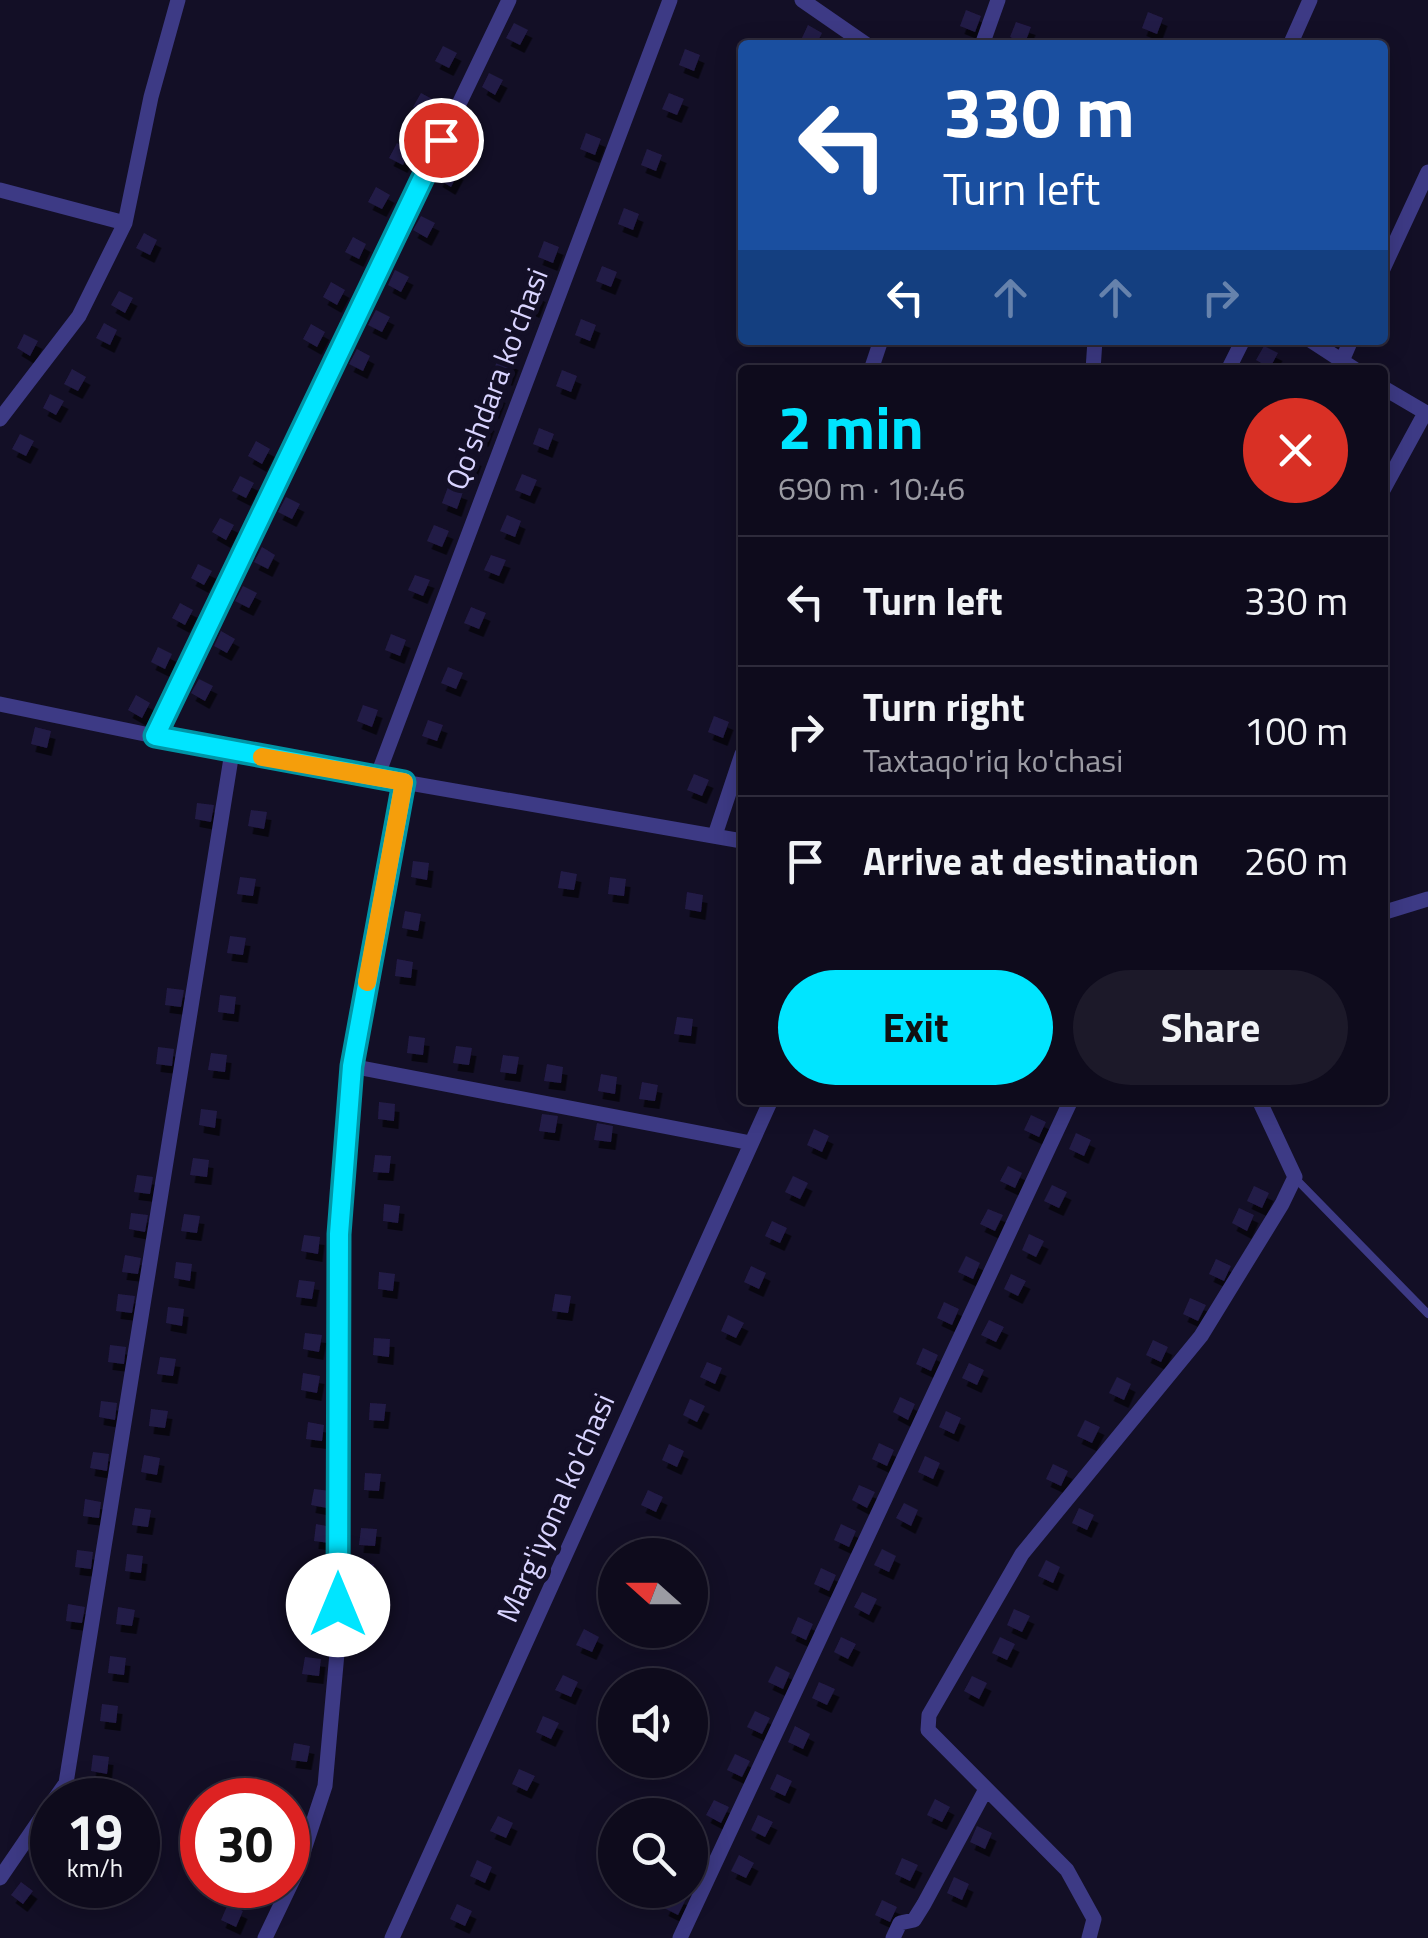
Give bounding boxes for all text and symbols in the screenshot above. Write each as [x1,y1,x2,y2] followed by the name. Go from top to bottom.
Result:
[943,58,1135,164] text: 330 m
[778,80,908,210] icon: left
[399,98,484,183] pin
[414,113,469,168] icon: arrive
[943,154,1100,222] text: Turn left
[433,261,559,496] street label: Qo'shdara ko'chasi
[878,270,933,325] icon: left
[983,270,1038,325] icon: ahead
[1088,270,1143,325] icon: ahead
[1193,270,1248,325] icon: right
[778,381,924,472] text: 2 min
[1243,398,1348,503] button: close
[778,464,965,512] text: 690 m · 10:46
[863,572,1003,630] text: Turn left
[1244,572,1348,630] text: 330 m
[778,574,833,629] icon: left
[863,678,1025,736] text: Turn right
[1244,702,1348,760] text: 100 m
[778,704,833,759] icon: right
[863,736,1123,784] text: Taxtaqo'riq ko'chasi
[863,832,1199,890] text: Arrive at destination
[1244,832,1348,890] text: 260 m
[778,834,833,889] icon: arrive
[778,970,1053,1085] button: Exit
[1073,970,1348,1085] button: Share
[484,1386,626,1629] street label: Marg'iyona ko'chasi
[598,1538,708,1648] north arrow
[598,1538,708,1908] map controls
[286,1553,390,1657] position arrow
[598,1668,708,1778] button: sound
[180,1778,310,1908] speed limit sign: 30
[67,1793,123,1869] text: 19
[598,1798,708,1908] button: search
[67,1849,123,1887] text: km/h

